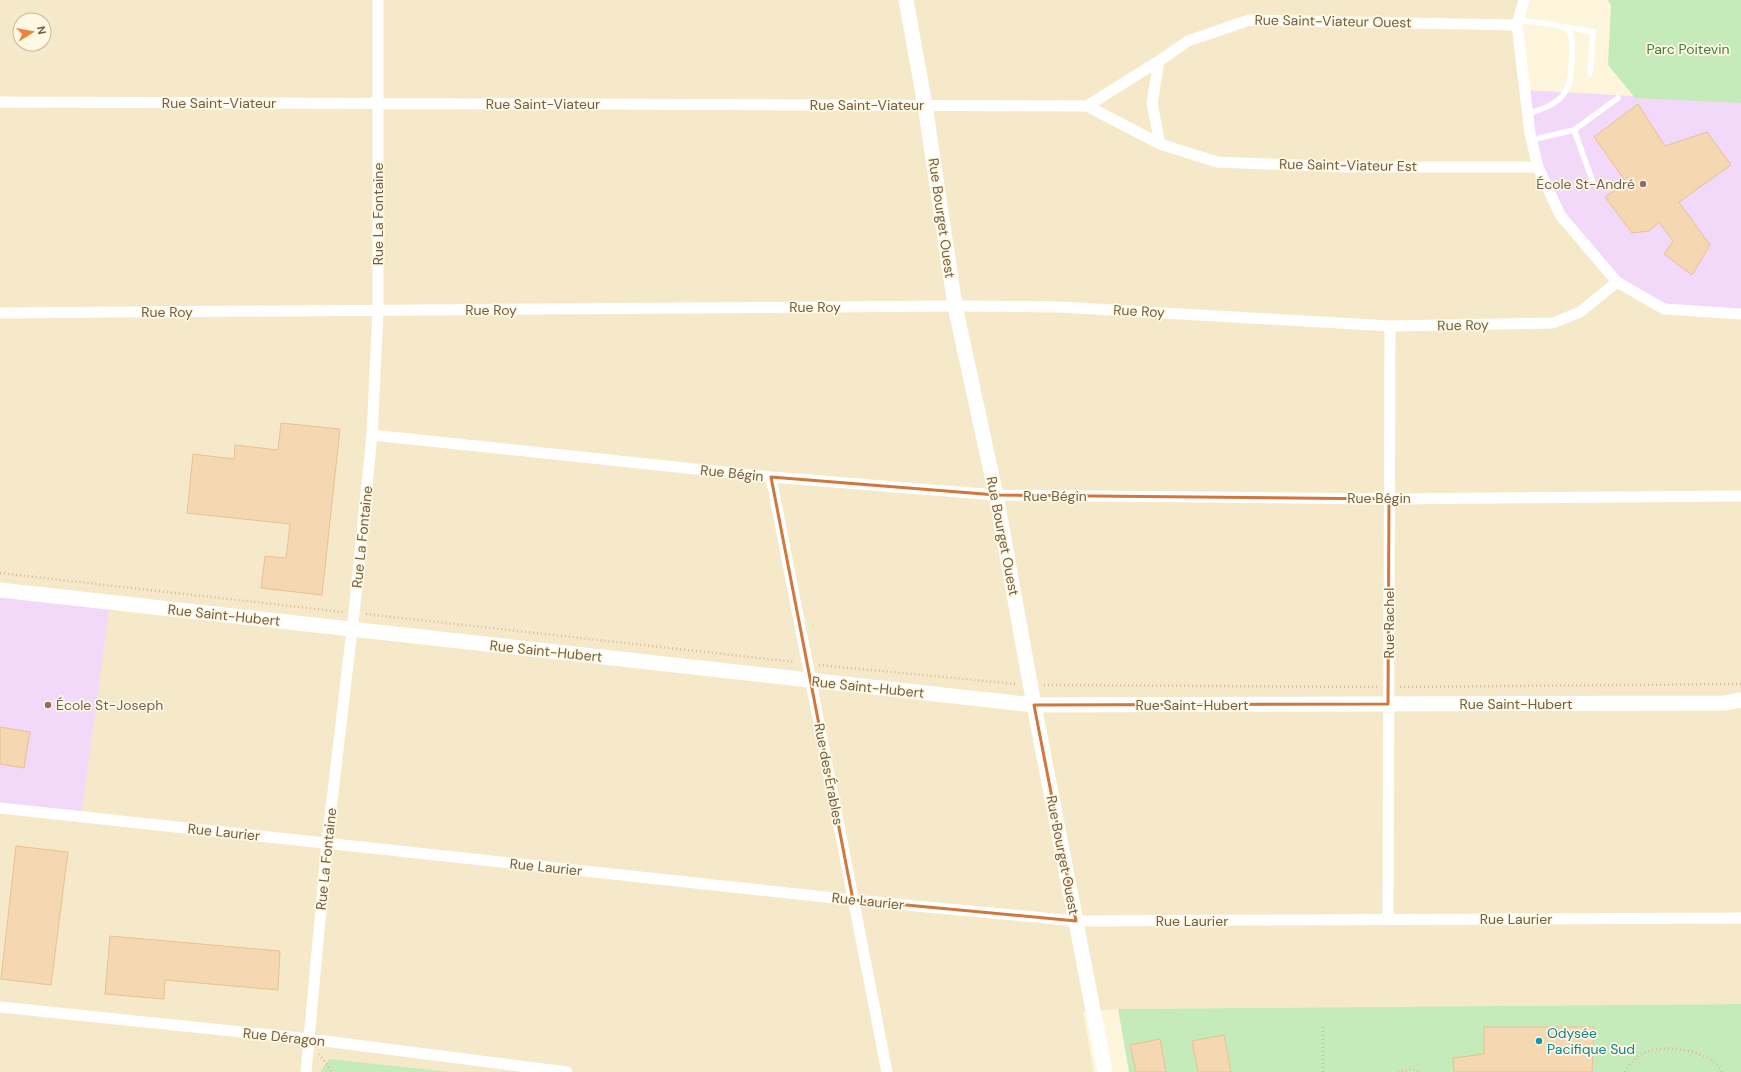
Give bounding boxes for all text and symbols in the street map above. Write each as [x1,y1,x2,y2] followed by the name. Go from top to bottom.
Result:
[1254,11,1412,31] street label: Rue Saint-Viateur Ouest
[12,12,52,52] north arrow
[34,25,49,35] text: N
[1646,40,1730,58] park label: Parc Poitevin
[162,94,276,112] street label: Rue Saint-Viateur
[486,95,600,113] street label: Rue Saint-Viateur
[810,96,924,114] street label: Rue Saint-Viateur
[1279,155,1417,175] street label: Rue Saint-Viateur Est
[925,157,959,279] street label: Rue Bourget Ouest
[369,163,387,265] street label: Rue La Fontaine
[1536,175,1635,193] place label: École St-André
[1638,179,1648,189] marker: École St-André
[789,298,841,316] street label: Rue Roy
[465,301,517,319] street label: Rue Roy
[1113,301,1165,321] street label: Rue Roy
[141,303,193,321] street label: Rue Roy
[1437,316,1489,334] street label: Rue Roy
[699,461,765,485] street label: Rue Bégin
[983,475,1023,597] street label: Rue Bourget Ouest
[348,485,376,589] street label: Rue La Fontaine
[1023,487,1087,505] street label: Rue Bégin
[1347,489,1411,507] street label: Rue Bégin
[1380,588,1398,658] street label: Rue Rachel
[167,600,281,630] street label: Rue Saint-Hubert
[489,636,603,666] street label: Rue Saint-Hubert
[811,672,925,702] street label: Rue Saint-Hubert
[1459,695,1573,713] street label: Rue Saint-Hubert
[56,696,163,714] place label: École St-Joseph
[1135,696,1249,714] street label: Rue Saint-Hubert
[43,700,53,710] marker: École St-Joseph
[810,722,848,826] street label: Rue des Érables
[1043,794,1083,916] street label: Rue Bourget Ouest
[312,807,340,911] street label: Rue La Fontaine
[187,819,261,845] street label: Rue Laurier
[509,854,583,880] street label: Rue Laurier
[831,888,905,914] street label: Rue Laurier
[1480,910,1552,928] street label: Rue Laurier
[1156,912,1228,930] street label: Rue Laurier
[242,1024,326,1050] street label: Rue Déragon
[1547,1024,1635,1058] place label: Odysée Pacifique Sud
[1534,1036,1544,1046] marker: Odysée Pacifique Sud

